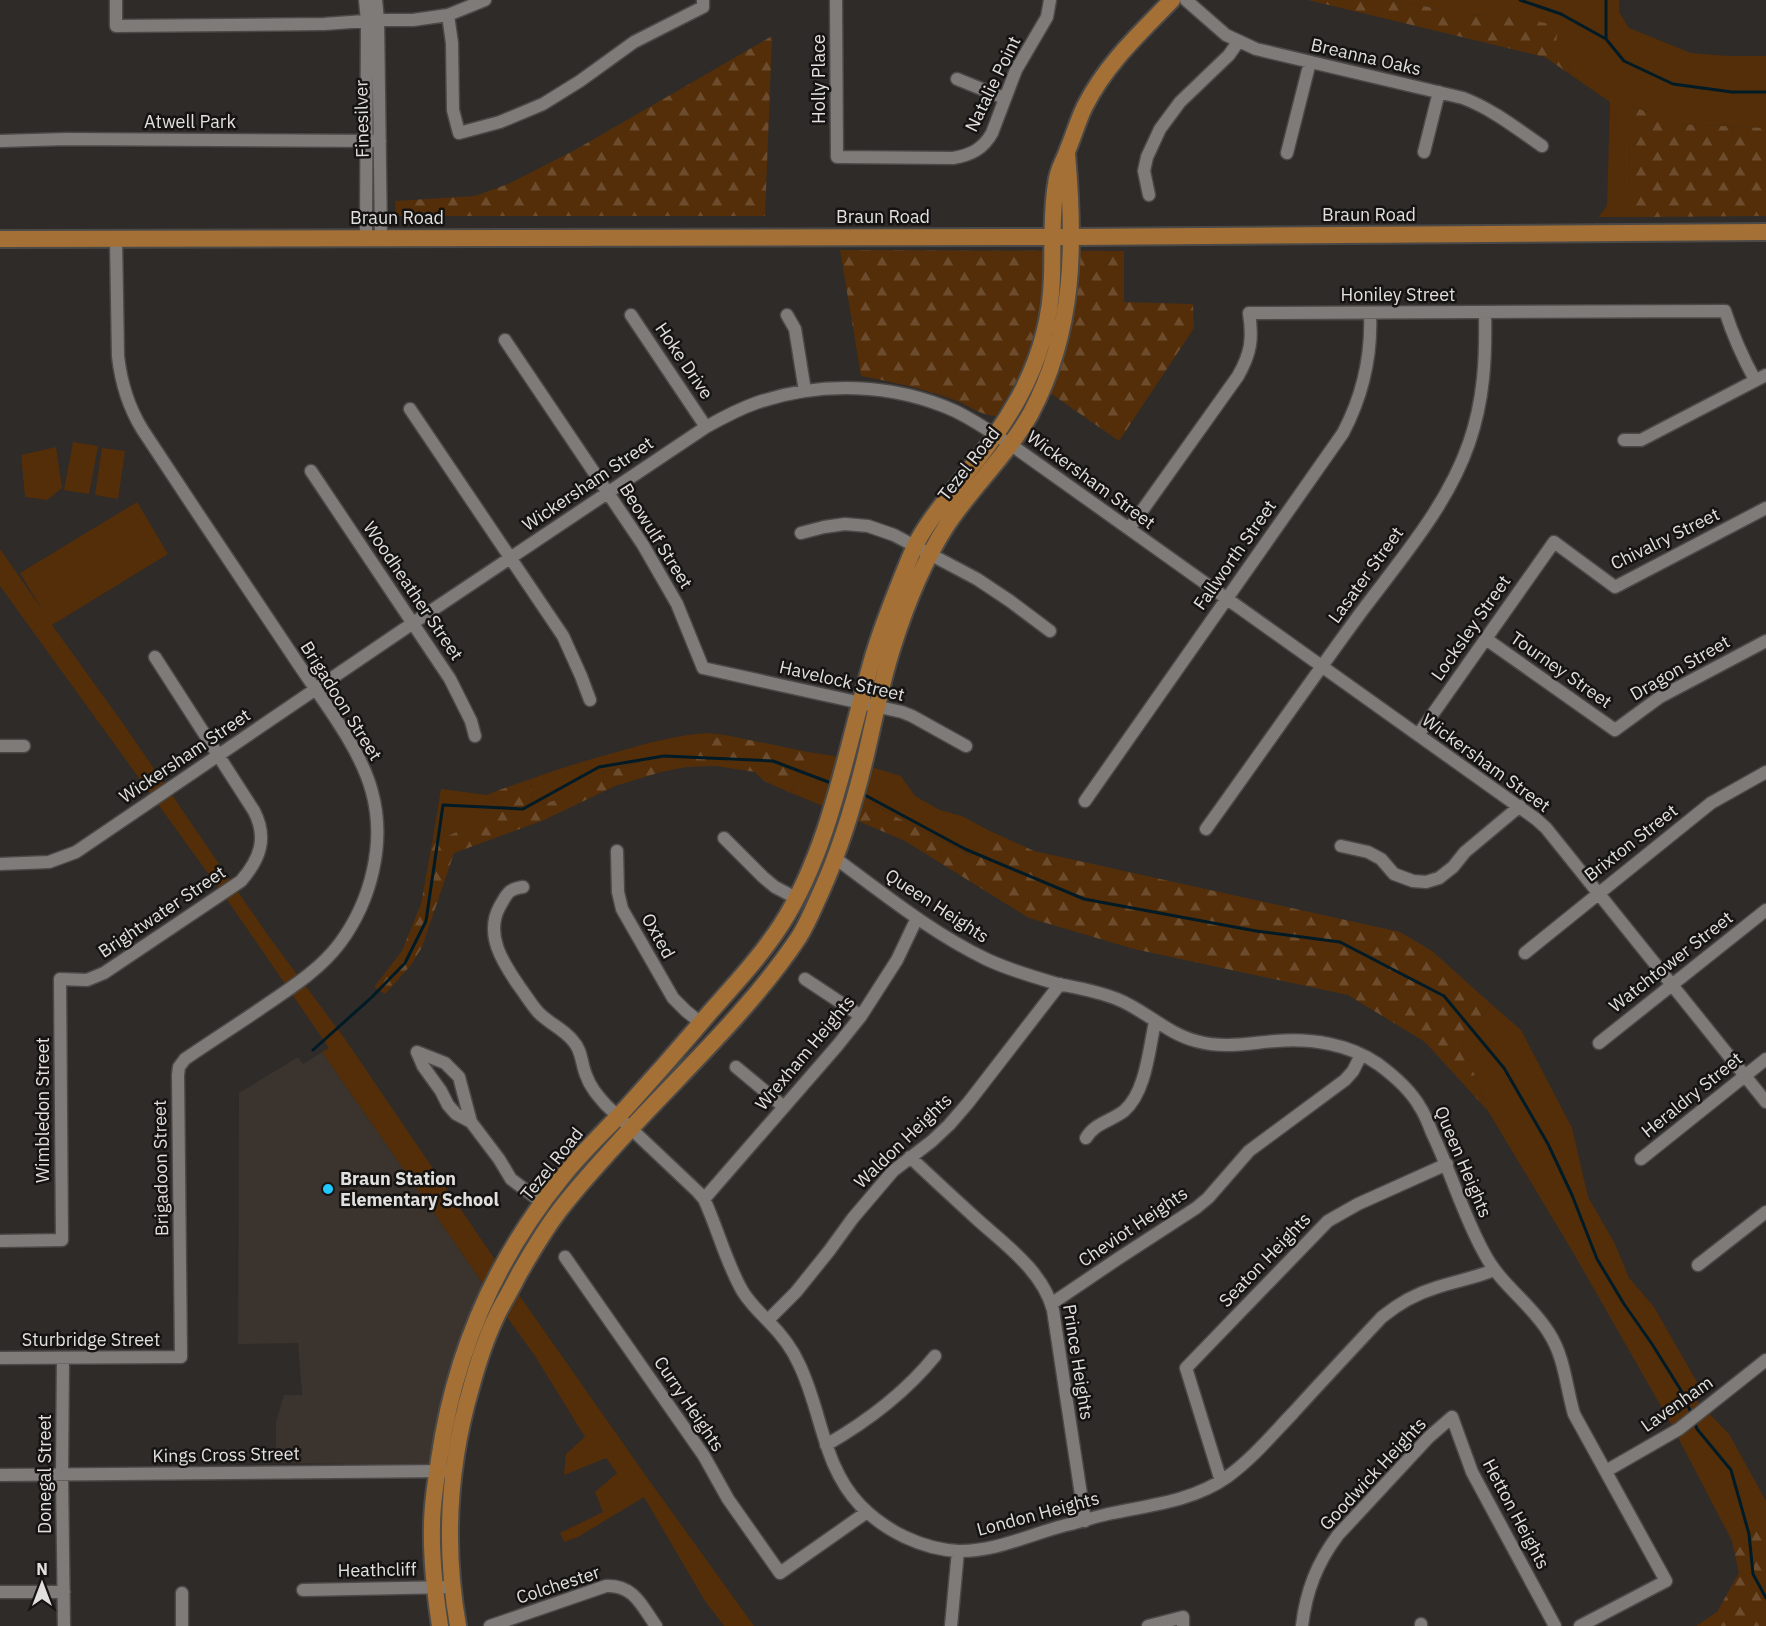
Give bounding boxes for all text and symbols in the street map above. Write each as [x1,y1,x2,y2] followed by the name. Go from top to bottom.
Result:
[960,32,1026,135] street label: Natalie Point
[1309,33,1424,80] street label: Breanna Oaks
[807,34,830,124] street label: Holly Place
[349,80,374,158] street label: Finesilver
[144,110,236,133] street label: Atwell Park
[1322,203,1416,226] street label: Braun Road
[836,205,930,228] street label: Braun Road
[350,206,444,229] street label: Braun Road
[1341,283,1455,306] street label: Honiley Street
[650,318,719,404] street label: Hoke Drive
[933,422,1005,505] street label: Tezel Road
[1023,425,1160,534] street label: Wickersham Street
[518,431,658,536] street label: Wickersham Street
[615,479,698,593] street label: Beowulf Street
[1188,495,1281,614] street label: Fallworth Street
[1606,502,1723,575] street label: Chivalry Street
[358,517,468,665] street label: Woodheather Street
[1323,522,1408,627] street label: Lasater Street
[1426,571,1515,685] street label: Locksley Street
[1506,626,1616,713] street label: Tourney Street
[1626,630,1734,705] street label: Dragon Street
[296,637,387,765] street label: Brigadoon Street
[777,655,907,706] street label: Havelock Street
[115,703,255,808] street label: Wickersham Street
[1418,708,1555,817] street label: Wickersham Street
[1579,799,1682,886] street label: Brixton Street
[94,861,230,963] street label: Brightwater Street
[881,863,993,948] street label: Queen Heights
[1604,906,1737,1017] street label: Watchtower Street
[637,909,680,963] street label: Oxted
[750,991,859,1115] street label: Wrexham Heights
[31,1037,54,1183] street label: Wimbledon Street
[1636,1047,1747,1142] street label: Heraldry Street
[849,1088,956,1193] street label: Waldon Heights
[148,1100,173,1236] street label: Brigadoon Street
[1430,1102,1497,1221] street label: Queen Heights
[515,1122,588,1205] street label: Tezel Road
[340,1167,499,1211] place label: Braun Station Elementary School
[321,1182,335,1196] marker: Braun Station Elementary School
[1074,1182,1192,1272] street label: Cheviot Heights
[1214,1208,1316,1312] street label: Seaton Heights
[1058,1302,1099,1422] street label: Prince Heights
[22,1328,160,1351] street label: Sturbridge Street
[649,1352,730,1456] street label: Curry Heights
[1636,1370,1717,1437] street label: Lavenham
[1314,1412,1431,1535] street label: Goodwick Heights
[33,1414,56,1534] street label: Donegal Street
[152,1442,300,1467] street label: Kings Cross Street
[1478,1455,1555,1573] street label: Hetton Heights
[974,1486,1102,1541] street label: London Heights
[12,1554,72,1614] north arrow
[337,1557,417,1582] street label: Heathcliff
[36,1559,48,1579] text: N
[513,1560,603,1609] street label: Colchester

